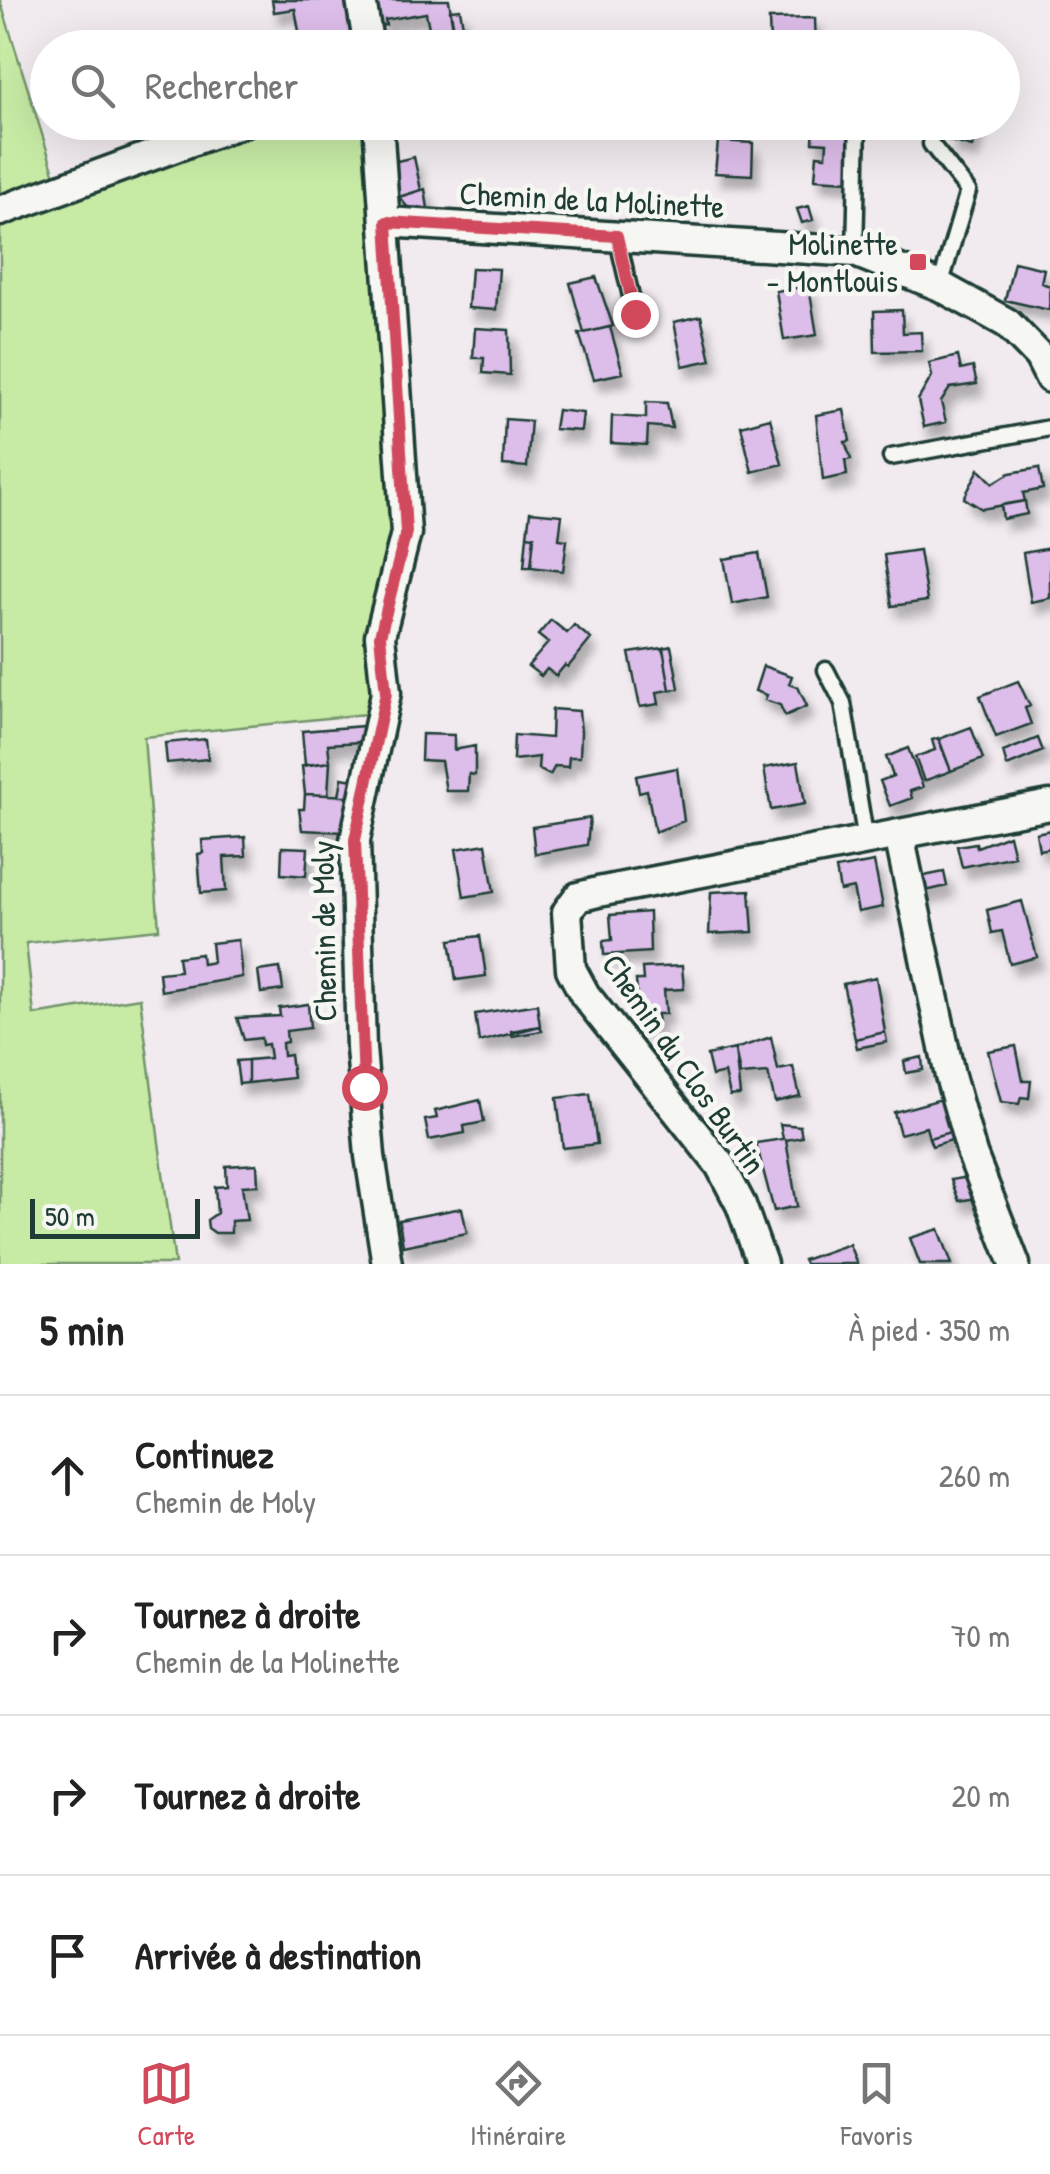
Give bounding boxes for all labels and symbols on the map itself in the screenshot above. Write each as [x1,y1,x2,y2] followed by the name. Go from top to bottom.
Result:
[459,171,726,228] street label: Chemin de la Molinette
[767,222,898,302] place label: Molinette - Montlouis
[907,251,929,273] marker: Molinette - Montlouis
[613,292,659,338] route end
[300,840,347,1022] street label: Chemin de Moly
[592,945,777,1182] street label: Chemin du Clos Burtin
[342,1065,388,1111] route start
[30,1194,200,1238] scale bar

